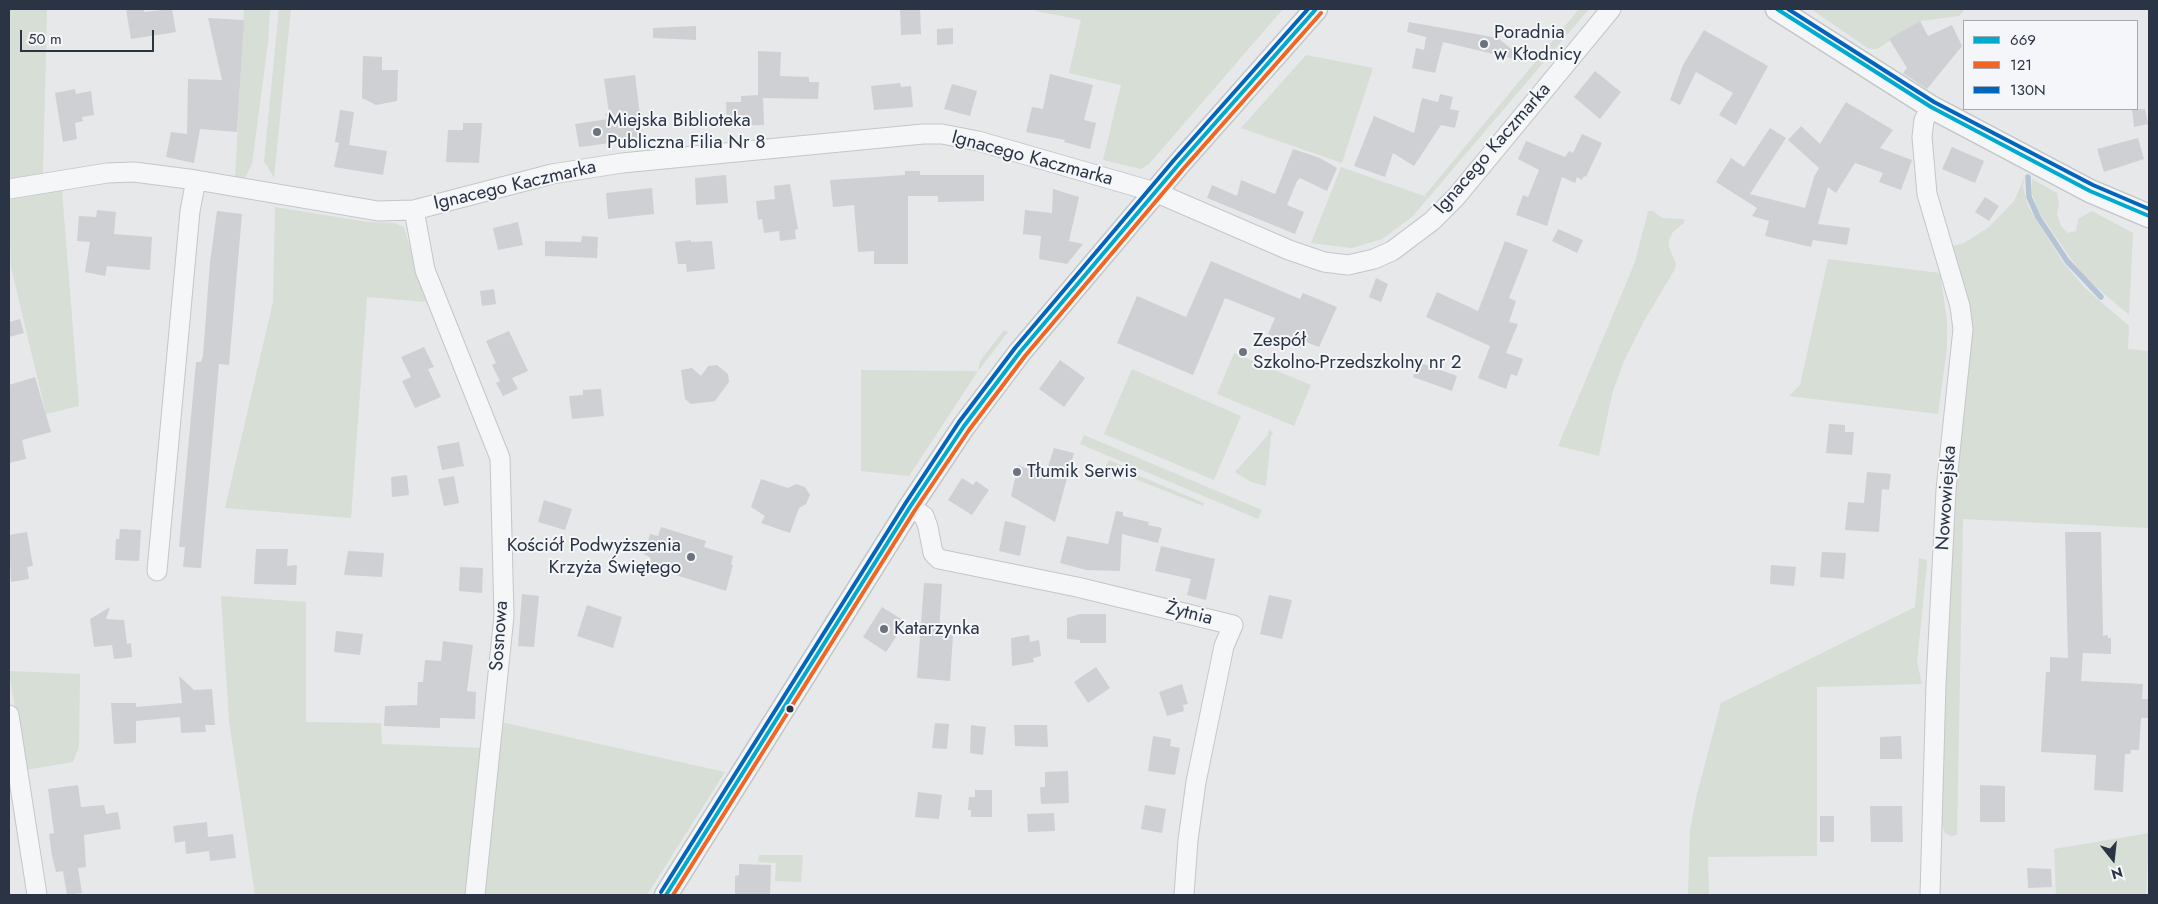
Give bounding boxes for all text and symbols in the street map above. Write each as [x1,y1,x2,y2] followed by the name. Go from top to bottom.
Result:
[22,20,156,52] scale bar
[1963,20,2138,110] legend
[1494,22,1581,66] place label: Poradnia w Kłodnicy
[28,28,62,50] text: 50 m
[2010,29,2036,51] text: 669
[1478,38,1490,50] marker: Poradnia w Kłodnicy
[2010,54,2032,76] text: 121
[1430,79,1556,219] street label: Ignacego Kaczmarka
[2010,79,2046,101] text: 130N
[607,110,766,154] place label: Miejska Biblioteka Publiczna Filia Nr 8
[591,126,603,138] marker: Miejska Biblioteka Publiczna Filia Nr 8
[949,127,1115,191] street label: Ignacego Kaczmarka
[432,156,598,216] street label: Ignacego Kaczmarka
[1253,330,1462,374] place label: Zespół Szkolno-Przedszkolny nr 2
[1237,346,1249,358] marker: Zespół Szkolno-Przedszkolny nr 2
[1932,445,1962,551] street label: Nowowiejska
[1027,461,1137,483] place label: Tłumik Serwis
[1011,466,1023,478] marker: Tłumik Serwis
[507,535,681,579] place label: Kościół Podwyższenia Krzyża Świętego
[685,551,697,563] marker: Kościół Podwyższenia Krzyża Świętego
[1163,597,1215,631] street label: Żytnia
[486,600,514,672] street label: Sosnowa
[894,618,980,640] place label: Katarzynka
[878,623,890,635] marker: Katarzynka
[785,704,795,714] unlabelled marker
[2088,834,2138,884] north arrow
[2109,862,2125,885] text: N

